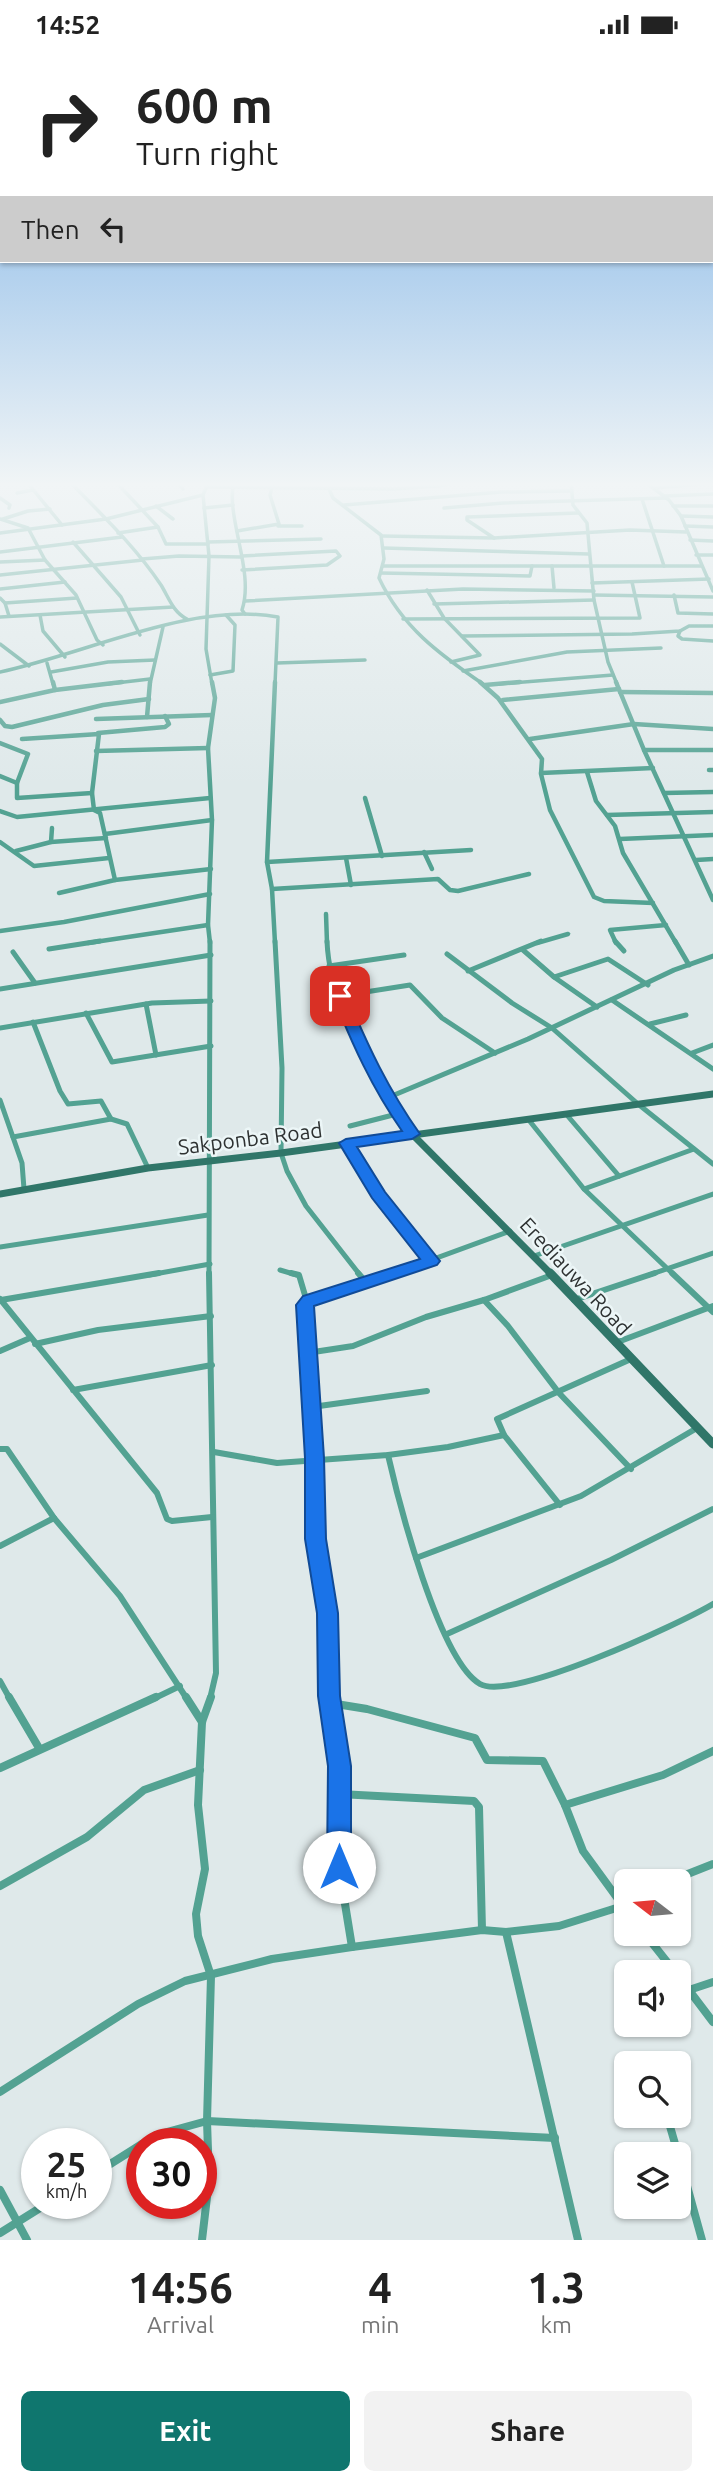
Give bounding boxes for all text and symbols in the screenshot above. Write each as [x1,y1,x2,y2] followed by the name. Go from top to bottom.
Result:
[35,10,100,39] text: 14:52
[21,77,112,168] icon: right
[136,77,273,132] text: 600 m
[136,135,278,171] text: Turn right
[94,210,132,248] icon: left
[21,215,80,244] text: Then
[310,966,370,1026] pin
[321,977,359,1015] icon: arrive
[176,1117,324,1159] street label: Sakponba Road
[515,1212,637,1340] street label: Erediauwa Road
[302,1830,376,1904] position arrow
[614,1869,691,1946] north arrow
[614,1869,691,2219] map controls
[614,1960,691,2037] button: sound
[614,2051,691,2128] button: search
[126,2128,217,2219] speed limit sign: 30
[614,2142,691,2219] button: layers
[47,2144,86,2184] text: 25
[46,2181,87,2201] text: km/h
[128,2264,233,2311] text: 14:56
[368,2264,392,2311] text: 4
[527,2264,585,2311] text: 1.3
[147,2312,214,2337] text: Arrival
[361,2312,399,2337] text: min
[540,2312,572,2337] text: km
[21,2391,350,2471] button: Exit
[364,2391,692,2471] button: Share

